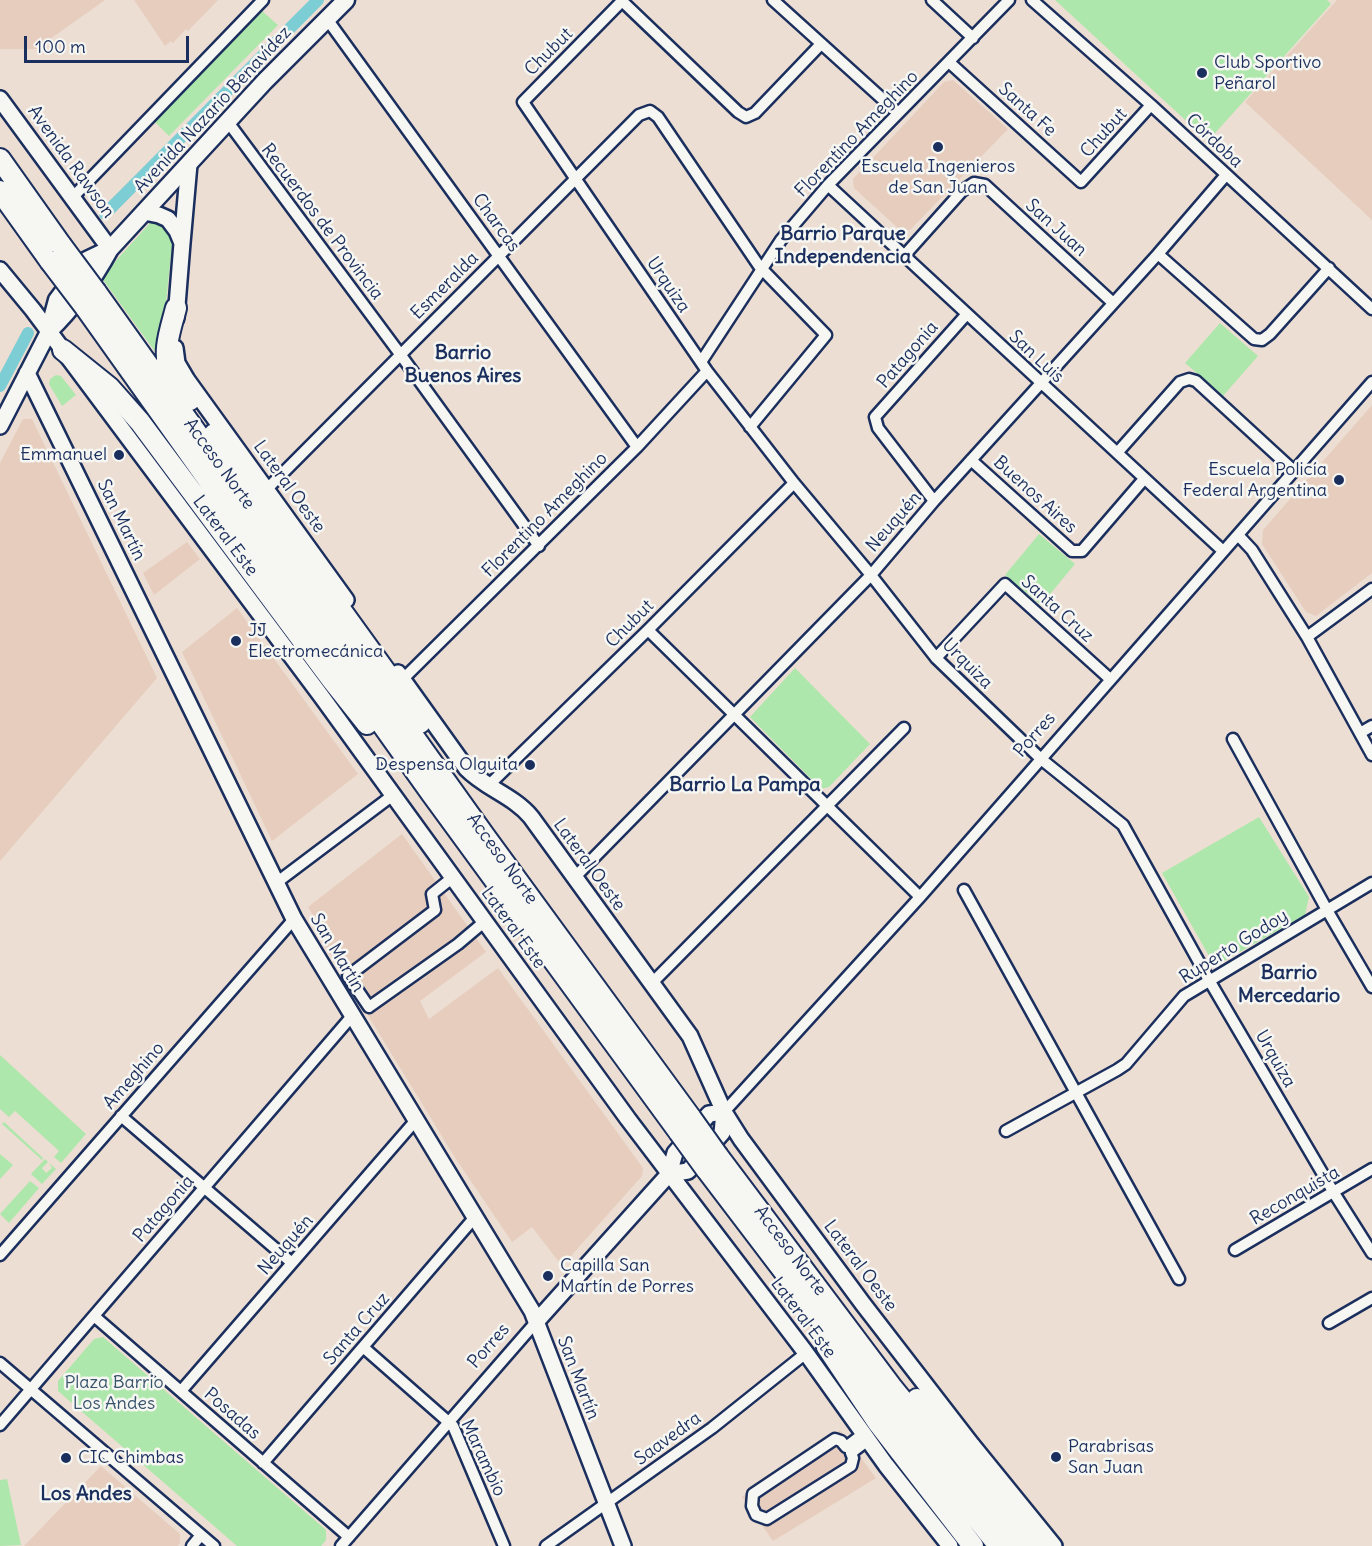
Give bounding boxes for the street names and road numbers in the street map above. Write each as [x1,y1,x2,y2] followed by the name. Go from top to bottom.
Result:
[130,22,296,198] street label: Avenida Nazario Benavídez
[520,23,578,81] street label: Chubut
[791,66,923,202] street label: Florentino Ameghino
[994,79,1060,141] street label: Santa Fe
[23,101,119,223] street label: Avenida Rawson
[1076,104,1132,162] street label: Chubut
[1181,109,1247,173] street label: Córdoba
[256,140,388,304] street label: Recuerdos de Provincia
[468,189,524,257] street label: Charcas
[1021,195,1091,261] street label: San Juan
[407,248,483,324] street label: Esmeralda
[642,253,694,317] street label: Urquiza
[873,317,943,393] street label: Patagonia
[1004,326,1068,388] street label: San Luis
[179,414,259,514] street label: Acceso Norte
[248,437,330,537] street label: Lateral Oeste
[478,448,612,582] street label: Florentino Ameghino
[989,452,1081,538] street label: Buenos Aires
[92,476,150,564] street label: San Martín
[862,487,926,557] street label: Neuquén
[188,491,262,581] street label: Lateral Este
[1017,571,1097,647] street label: Santa Cruz
[601,595,659,653] street label: Chubut
[937,634,997,694] street label: Urquiza
[1010,708,1060,762] street label: Porres
[462,809,542,909] street label: Acceso Norte
[548,815,630,915] street label: Lateral Oeste
[476,883,550,973] street label: Lateral Este
[1176,905,1292,989] street label: Ruperto Godoy
[305,910,369,996] street label: San Martín
[1250,1027,1300,1091] street label: Urquiza
[99,1038,169,1114] street label: Ameghino
[1247,1162,1343,1230] street label: Reconquista
[129,1171,199,1247] street label: Patagonia
[749,1202,831,1300] street label: Acceso Norte
[254,1210,318,1280] street label: Neuquén
[819,1216,901,1316] street label: Lateral Oeste
[766,1273,840,1363] street label: Lateral Este
[320,1288,394,1370] street label: Santa Cruz
[464,1319,514,1373] street label: Porres
[552,1333,604,1423] street label: San Martín
[199,1384,265,1444] street label: Posadas
[631,1408,705,1470] street label: Saavedra
[456,1416,510,1500] street label: Marambio

